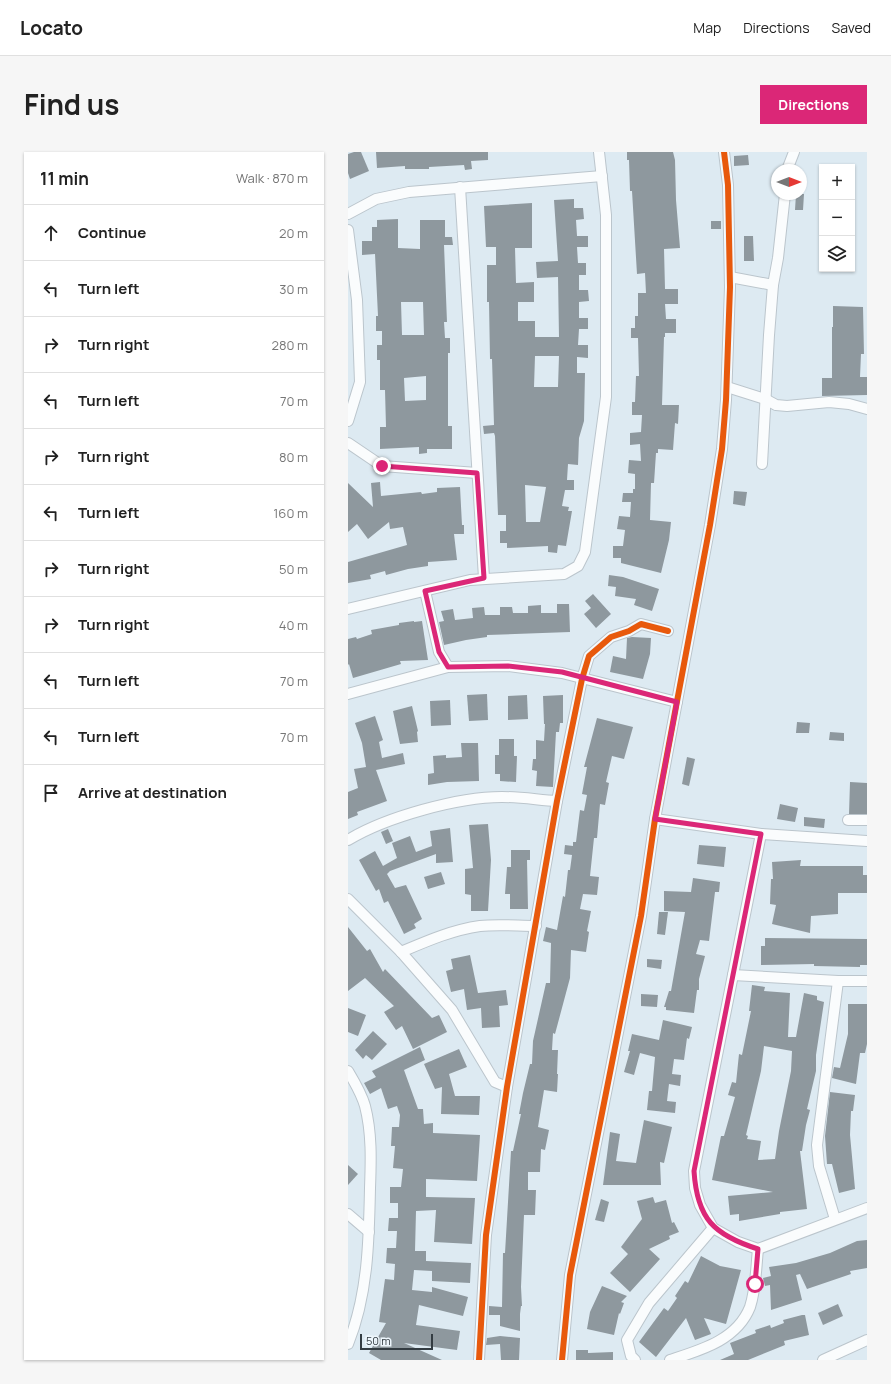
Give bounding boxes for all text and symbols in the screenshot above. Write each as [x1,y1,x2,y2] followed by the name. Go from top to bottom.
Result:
[20,15,83,41] text: Locato
[693,18,721,37] text: Map
[743,18,810,37] text: Directions
[832,18,871,37] text: Saved
[24,85,119,123] text: Find us
[760,85,867,124] button: Directions
[771,164,807,200] north arrow
[819,164,855,272] map controls
[819,164,855,200] button: +
[40,167,89,190] text: 11 min
[236,169,308,187] text: Walk · 870 m
[819,200,855,236] button: −
[40,222,62,244] icon: ahead
[78,222,146,243] text: Continue
[279,224,308,242] text: 20 m
[819,236,855,272] button: layers
[40,278,62,300] icon: left
[78,278,140,299] text: Turn left
[279,280,308,298] text: 30 m
[40,334,62,356] icon: right
[78,334,149,355] text: Turn right
[271,336,308,354] text: 280 m
[40,390,62,412] icon: left
[78,390,140,411] text: Turn left
[280,392,308,410] text: 70 m
[40,446,62,468] icon: right
[78,446,149,467] text: Turn right
[279,448,308,466] text: 80 m
[373,457,391,475] route end
[40,502,62,524] icon: left
[78,502,140,523] text: Turn left
[273,504,308,522] text: 160 m
[40,558,62,580] icon: right
[78,558,149,579] text: Turn right
[279,560,308,578] text: 50 m
[40,614,62,636] icon: right
[78,614,149,635] text: Turn right
[279,616,308,634] text: 40 m
[40,670,62,692] icon: left
[78,670,140,691] text: Turn left
[280,672,308,690] text: 70 m
[40,726,62,748] icon: left
[78,726,140,747] text: Turn left
[280,728,308,746] text: 70 m
[40,782,62,804] icon: arrive
[78,782,227,803] text: Arrive at destination
[746,1275,764,1293] route start
[360,1332,433,1351] scale bar
[366,1333,391,1348] text: 50 m

